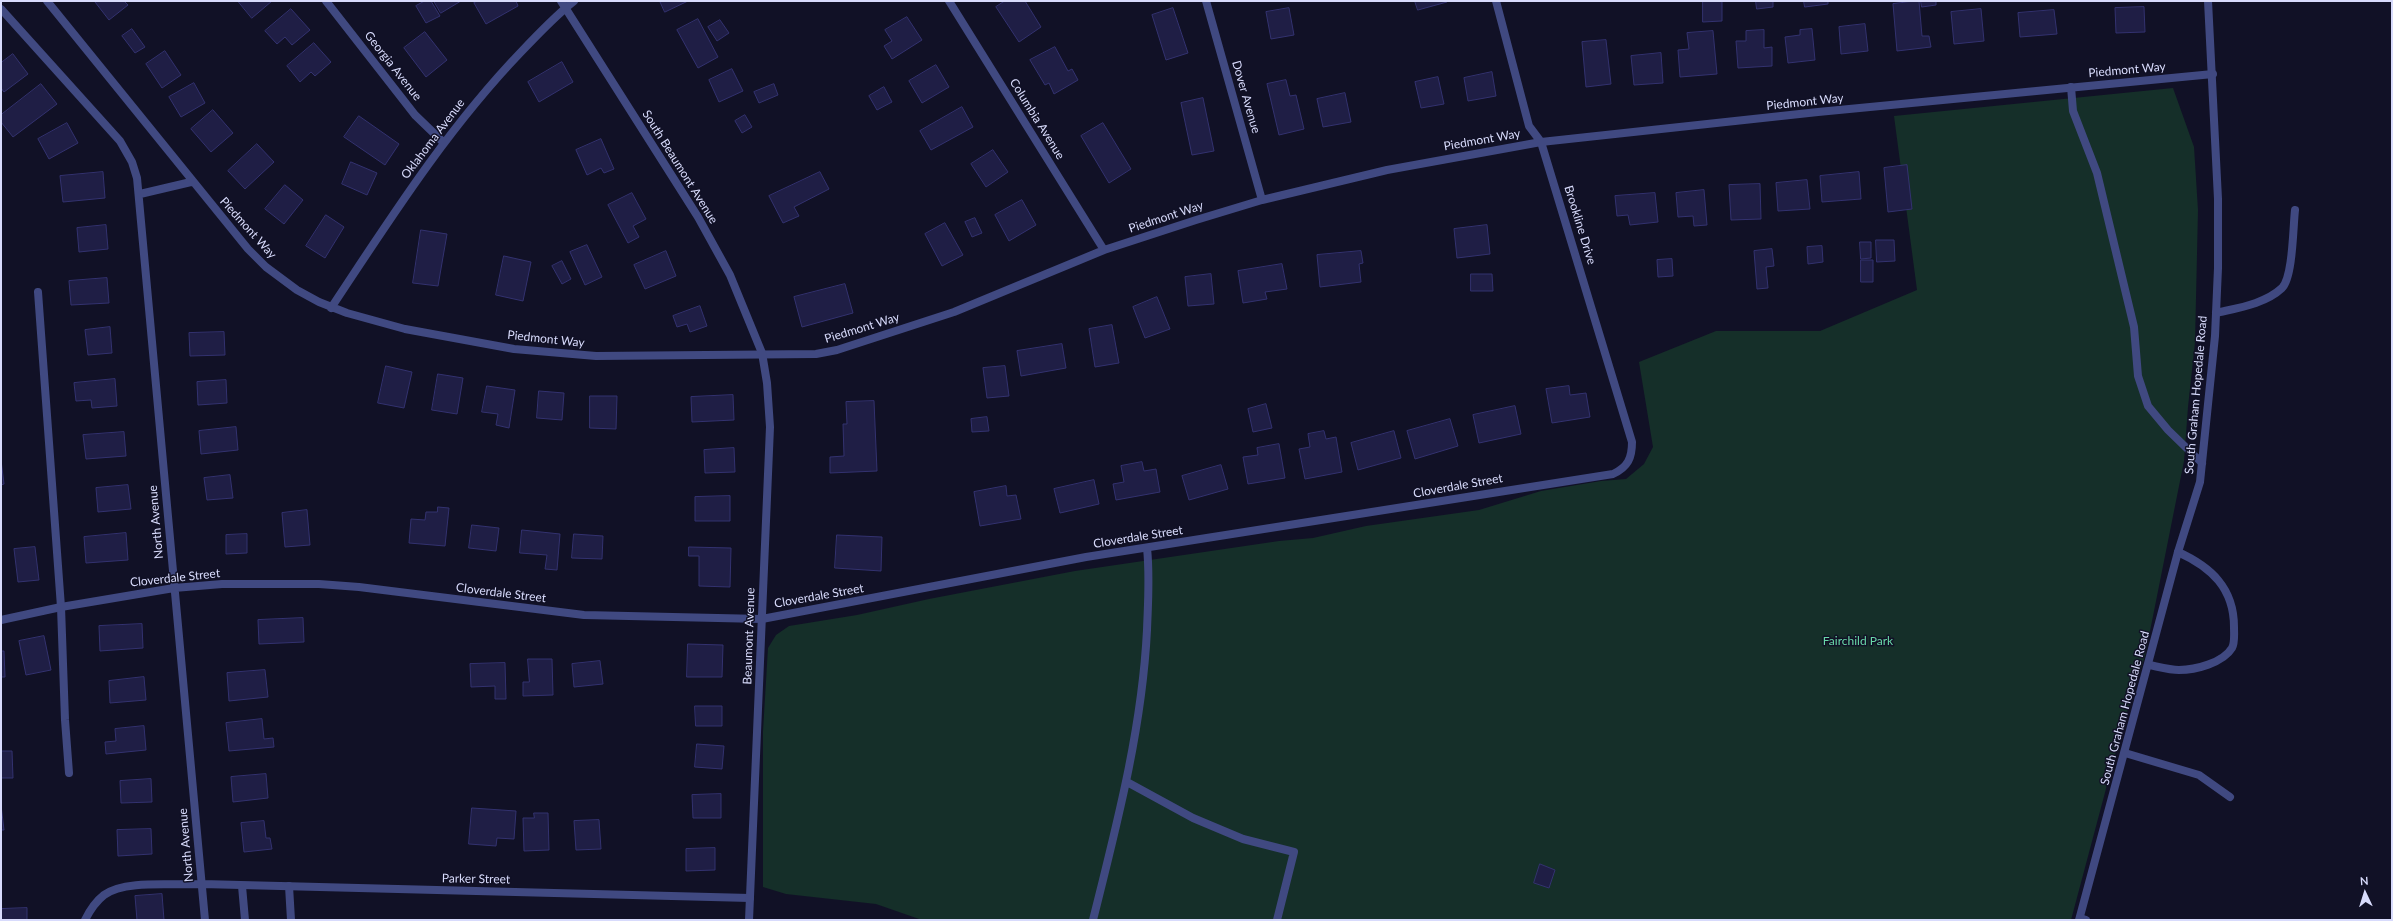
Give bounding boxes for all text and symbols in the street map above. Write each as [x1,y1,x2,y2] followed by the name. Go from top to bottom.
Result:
[361,28,425,104] street label: Georgia Avenue
[1229,59,1263,135] street label: Dover Avenue
[2088,59,2166,81] street label: Piedmont Way
[1006,76,1068,162] street label: Columbia Avenue
[1766,91,1844,113] street label: Piedmont Way
[398,96,468,182] street label: Oklahoma Avenue
[639,108,721,226] street label: South Beaumont Avenue
[1443,126,1521,154] street label: Piedmont Way
[1561,184,1599,266] street label: Brookline Drive
[217,194,279,262] street label: Piedmont Way
[1127,198,1205,236] street label: Piedmont Way
[823,310,901,346] street label: Piedmont Way
[2182,315,2210,475] street label: South Graham Hopedale Road
[507,328,585,350] street label: Piedmont Way
[1412,471,1504,501] street label: Cloverdale Street
[146,485,166,559] street label: North Avenue
[1092,523,1184,551] street label: Cloverdale Street
[129,566,221,590] street label: Cloverdale Street
[455,580,547,606] street label: Cloverdale Street
[773,581,865,611] street label: Cloverdale Street
[740,587,758,685] street label: Beaumont Avenue
[2097,629,2153,787] street label: South Graham Hopedale Road
[1823,634,1893,648] park label: Fairchild Park
[176,808,196,882] street label: North Avenue
[442,871,510,887] street label: Parker Street
[2345,873,2385,913] north arrow
[2359,874,2369,887] text: N

